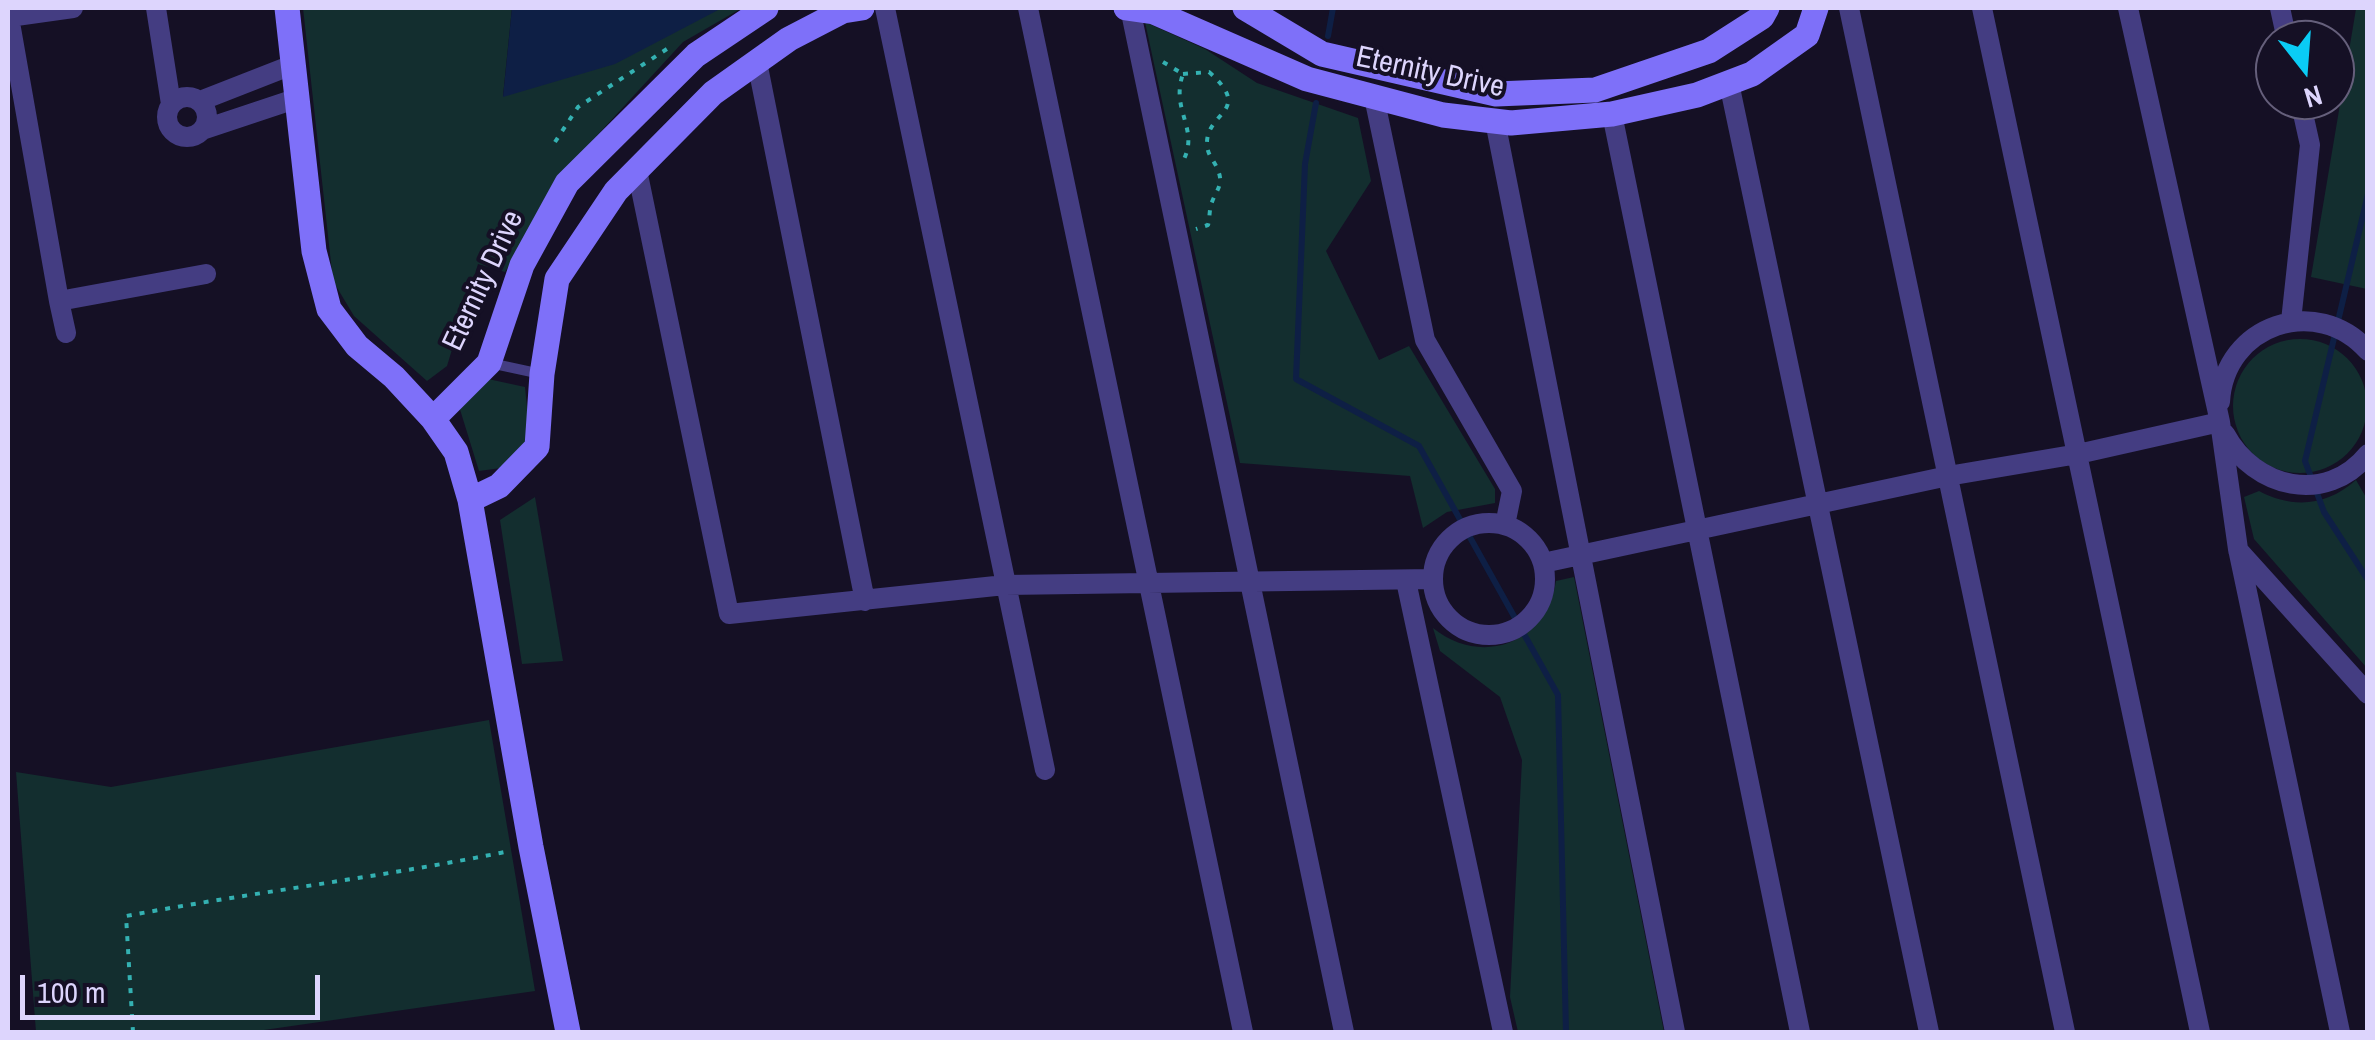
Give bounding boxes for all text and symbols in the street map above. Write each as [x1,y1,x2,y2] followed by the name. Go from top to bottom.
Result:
[2255,20,2355,120] north arrow
[1353,40,1507,106] street label: Eternity Drive
[2300,76,2327,117] text: N
[436,205,532,357] street label: Eternity Drive
[25,955,325,1017] scale bar
[37,972,105,1012] text: 100 m

